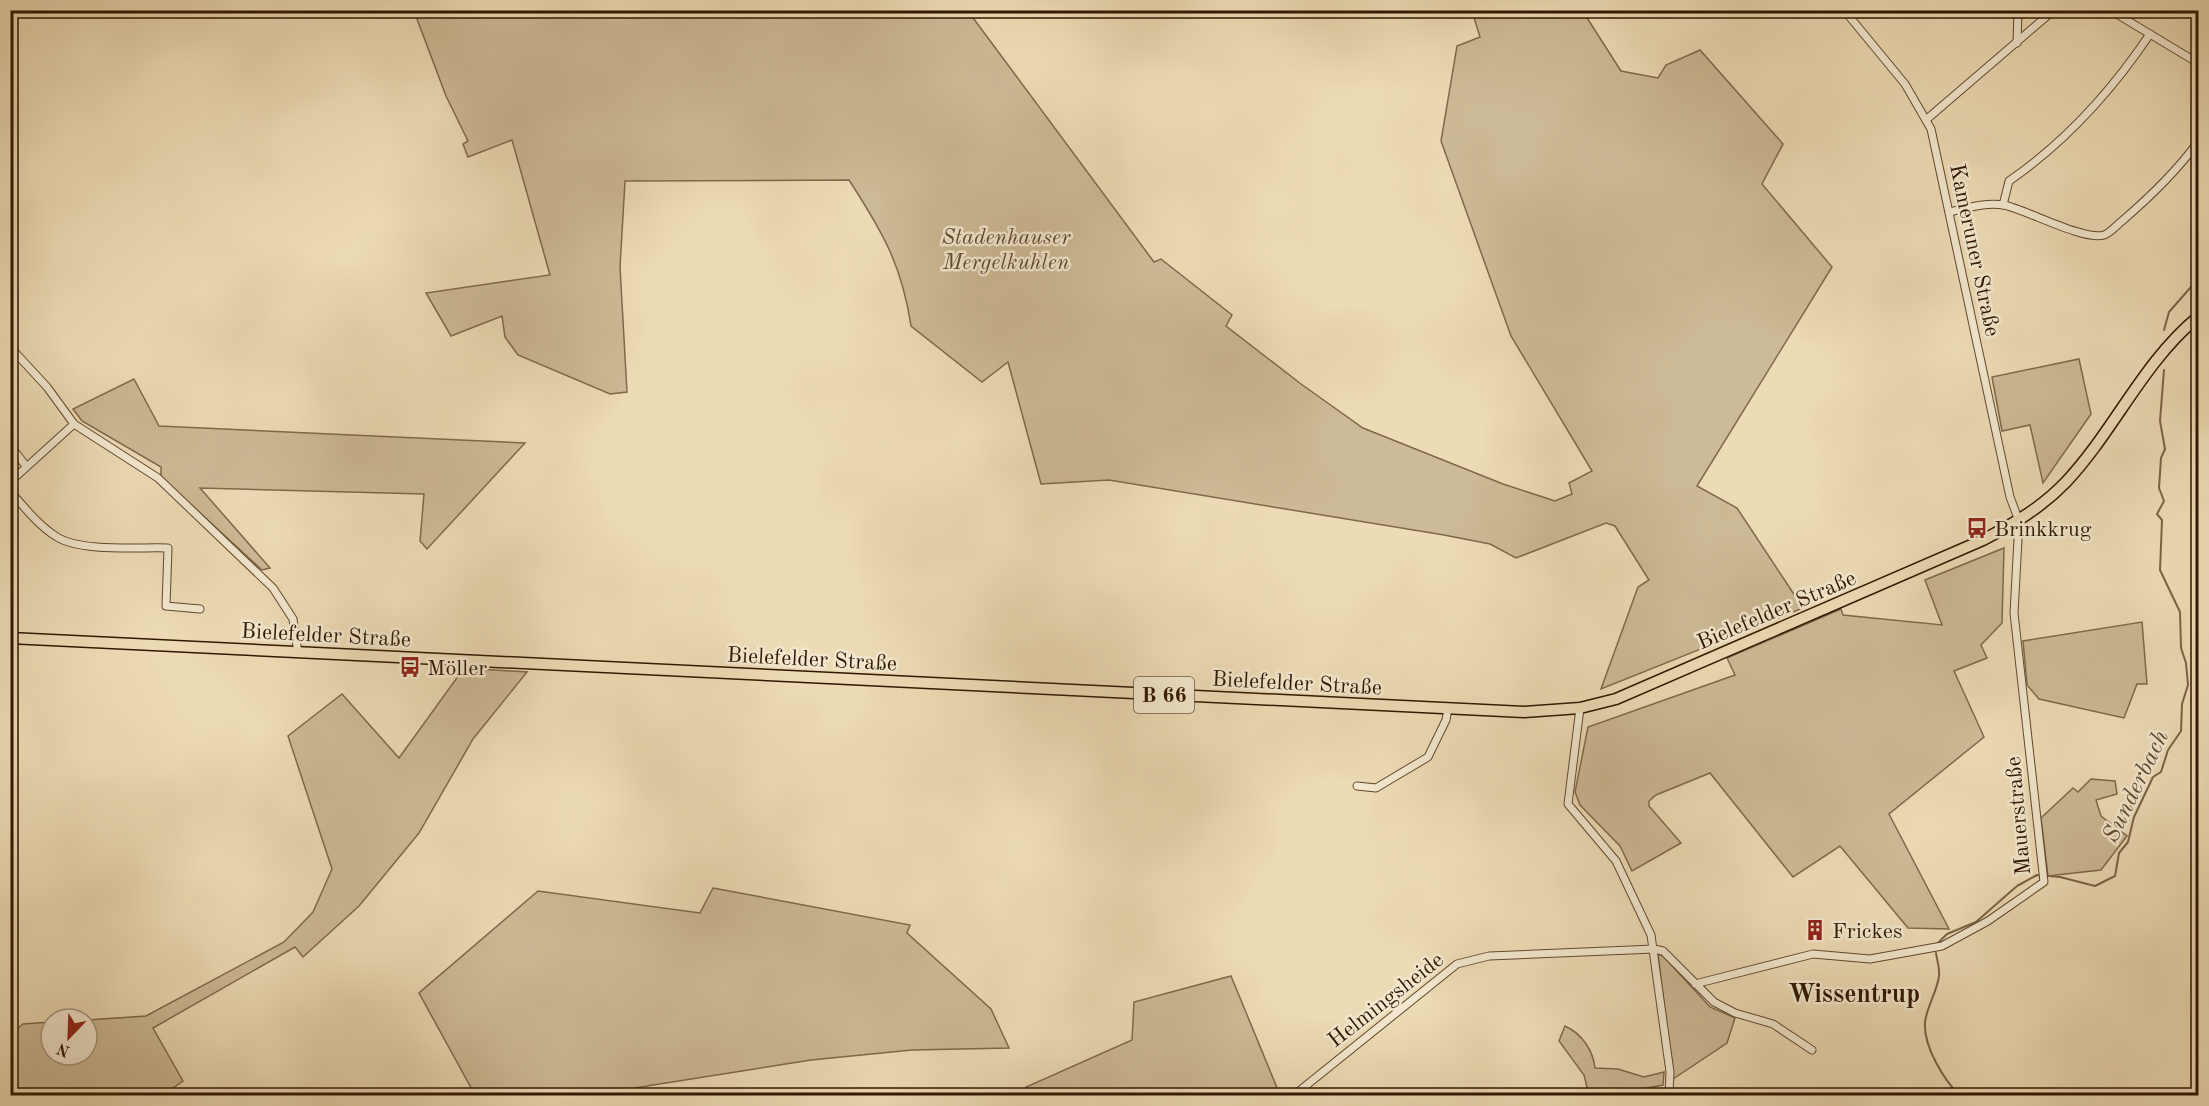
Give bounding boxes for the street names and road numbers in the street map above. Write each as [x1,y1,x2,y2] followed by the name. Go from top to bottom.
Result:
[1945,162,2003,339] street label: Kameruner Straße
[1694,567,1859,654] street label: Bielefelder Straße
[240,621,412,651] street label: Bielefelder Straße
[726,645,898,675] street label: Bielefelder Straße
[1211,669,1383,699] street label: Bielefelder Straße
[1134,677,1194,713] road number: B 66
[2003,756,2035,876] street label: Mauerstraße
[1324,949,1448,1052] street label: Helmingsheide

